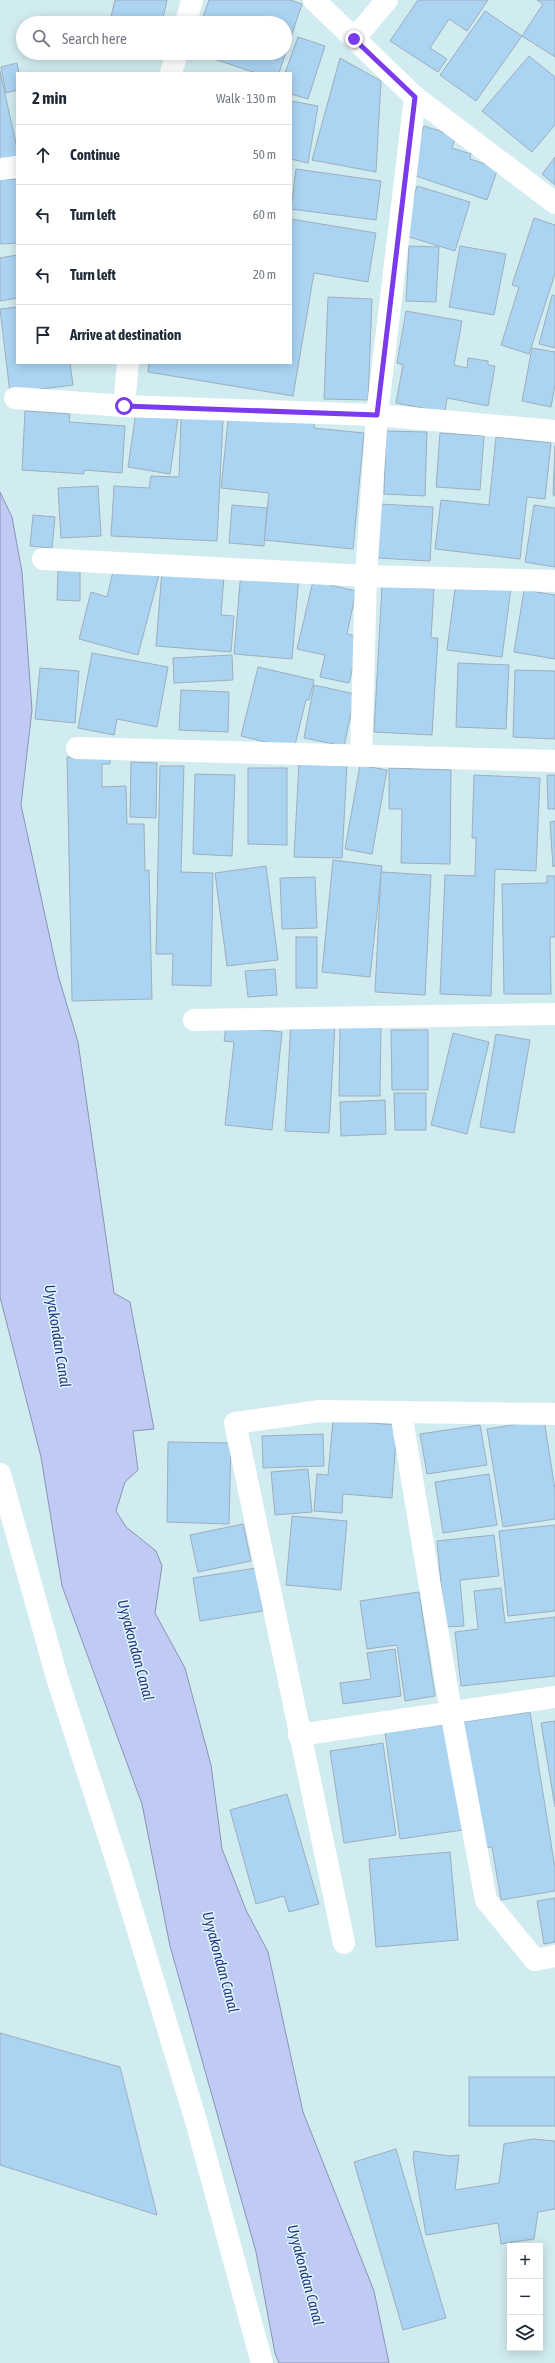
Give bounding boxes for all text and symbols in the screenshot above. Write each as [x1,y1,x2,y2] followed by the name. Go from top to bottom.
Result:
[16,16,292,60] search box
[30,27,52,49] icon: search
[62,30,127,47] text: Search here
[345,30,363,48] route end
[32,88,67,108] text: 2 min
[216,91,276,106] text: Walk · 130 m
[32,144,54,166] icon: ahead
[70,146,120,163] text: Continue
[253,147,276,162] text: 50 m
[32,204,54,226] icon: left
[70,206,116,223] text: Turn left
[253,207,276,222] text: 60 m
[32,264,54,286] icon: left
[70,266,116,283] text: Turn left
[253,267,276,282] text: 20 m
[32,324,54,346] icon: arrive
[70,326,181,343] text: Arrive at destination
[115,397,133,415] route start
[41,1283,75,1389] water label: Uyyakondan Canal
[114,1598,158,1702] water label: Uyyakondan Canal
[199,1910,243,2014] water label: Uyyakondan Canal
[284,2223,328,2327] water label: Uyyakondan Canal
[507,2243,543,2351] map controls
[507,2243,543,2279] button: +
[507,2279,543,2315] button: −
[507,2315,543,2351] button: layers

